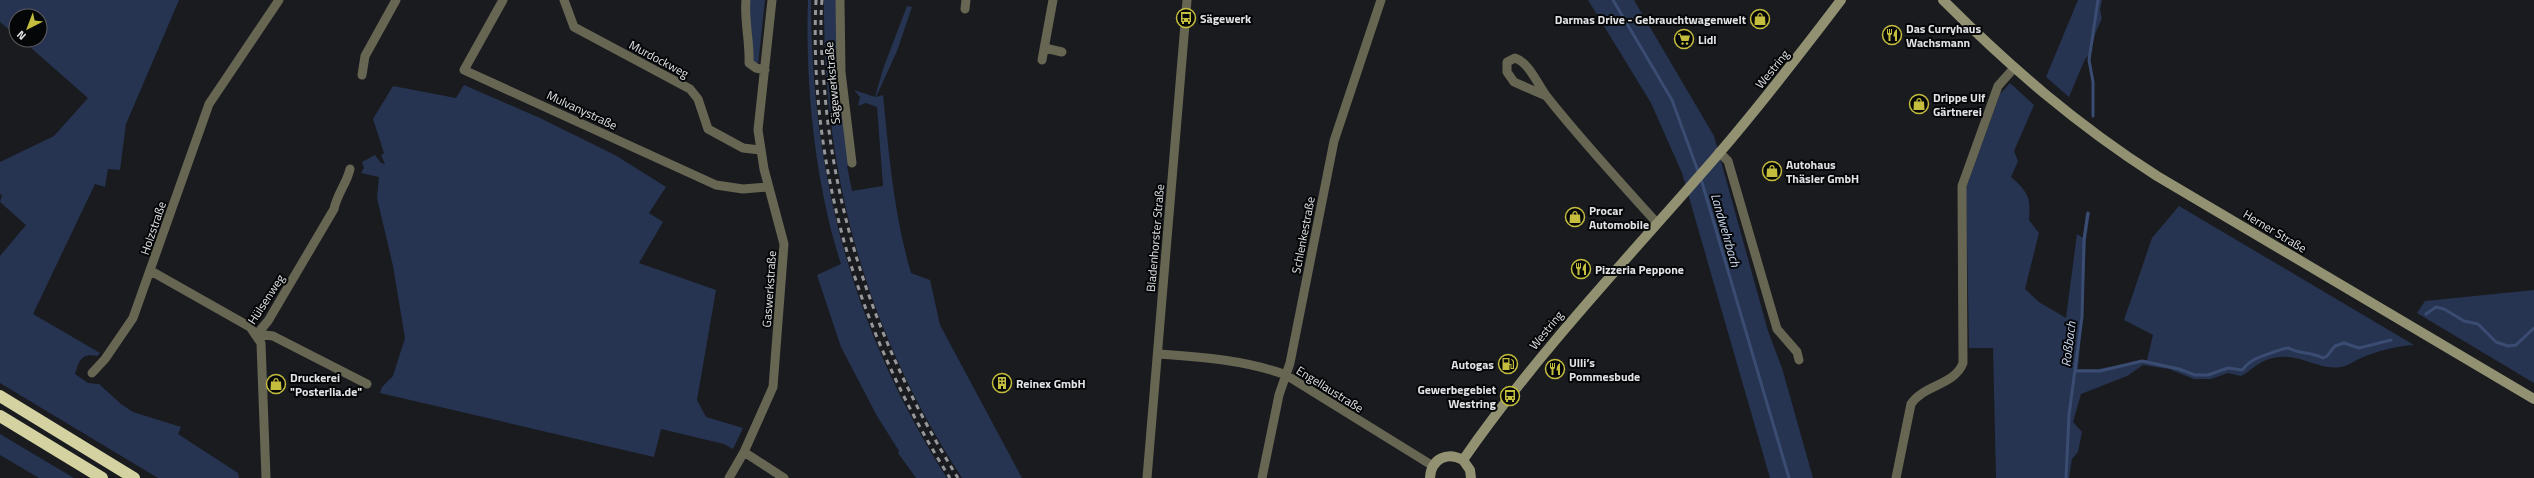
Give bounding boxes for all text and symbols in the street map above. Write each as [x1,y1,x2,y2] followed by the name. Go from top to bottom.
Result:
[1175,7,1197,29] bus stop icon: Sägewerk
[8,8,48,48] north arrow
[1749,8,1771,30] shop icon: Darmas Drive - Gebrauchtwagenwelt
[1200,9,1252,28] place label: Sägewerk
[1555,10,1747,29] place label: Darmas Drive - Gebrauchtwagenwelt
[1906,19,1982,52] place label: Das Curryhaus Wachsmann
[1881,24,1903,46] restaurant icon: Das Curryhaus Wachsmann
[13,27,29,44] text: N
[1673,28,1695,50] supermarket icon: Lidl
[1698,30,1717,49] place label: Lidl
[626,35,692,83] street label: Murdockweg
[819,41,845,125] street label: Sägewerkstraße
[1750,45,1794,93] street label: Westring
[544,85,620,135] street label: Mulvanystraße
[1933,88,1986,121] place label: Drippe Ulf Gärtnerei
[1908,93,1930,115] shop icon: Drippe Ulf Gärtnerei
[1786,155,1859,188] place label: Autohaus Thäsler GmbH
[1761,160,1783,182] shop icon: Autohaus Thäsler GmbH
[1141,183,1169,293] street label: Bladenhorster Straße
[1706,191,1746,270] water label: Landwehrbach
[1286,195,1320,275] street label: Schlenkestraße
[135,199,171,257] street label: Holzstraße
[1589,201,1649,234] place label: Procar Automobile
[2240,205,2310,257] street label: Herner Straße
[1564,206,1586,228] shop icon: Procar Automobile
[757,250,781,328] street label: Gaswerkstraße
[1570,258,1592,280] restaurant icon: Pizzeria Peppone
[1595,260,1684,279] place label: Pizzeria Peppone
[243,270,289,328] street label: Hülsenweg
[1524,306,1568,354] street label: Westring
[2055,320,2081,368] water label: Roßbach
[1497,353,1519,375] fuel station icon: Autogas
[1569,353,1640,386] place label: Ulli’s Pommesbude
[1451,355,1494,374] place label: Autogas
[1544,358,1566,380] restaurant icon: Ulli’s Pommesbude
[1293,361,1367,417] street label: Engellaustraße
[290,368,362,401] place label: Druckerei "Posterlia.de"
[991,372,1013,394] building icon: Reinex GmbH
[265,373,287,395] shop icon: Druckerei "Posterlia.de"
[1016,374,1086,393] place label: Reinex GmbH
[1417,380,1497,413] place label: Gewerbegebiet Westring
[1499,385,1521,407] bus stop icon: Gewerbegebiet Westring

